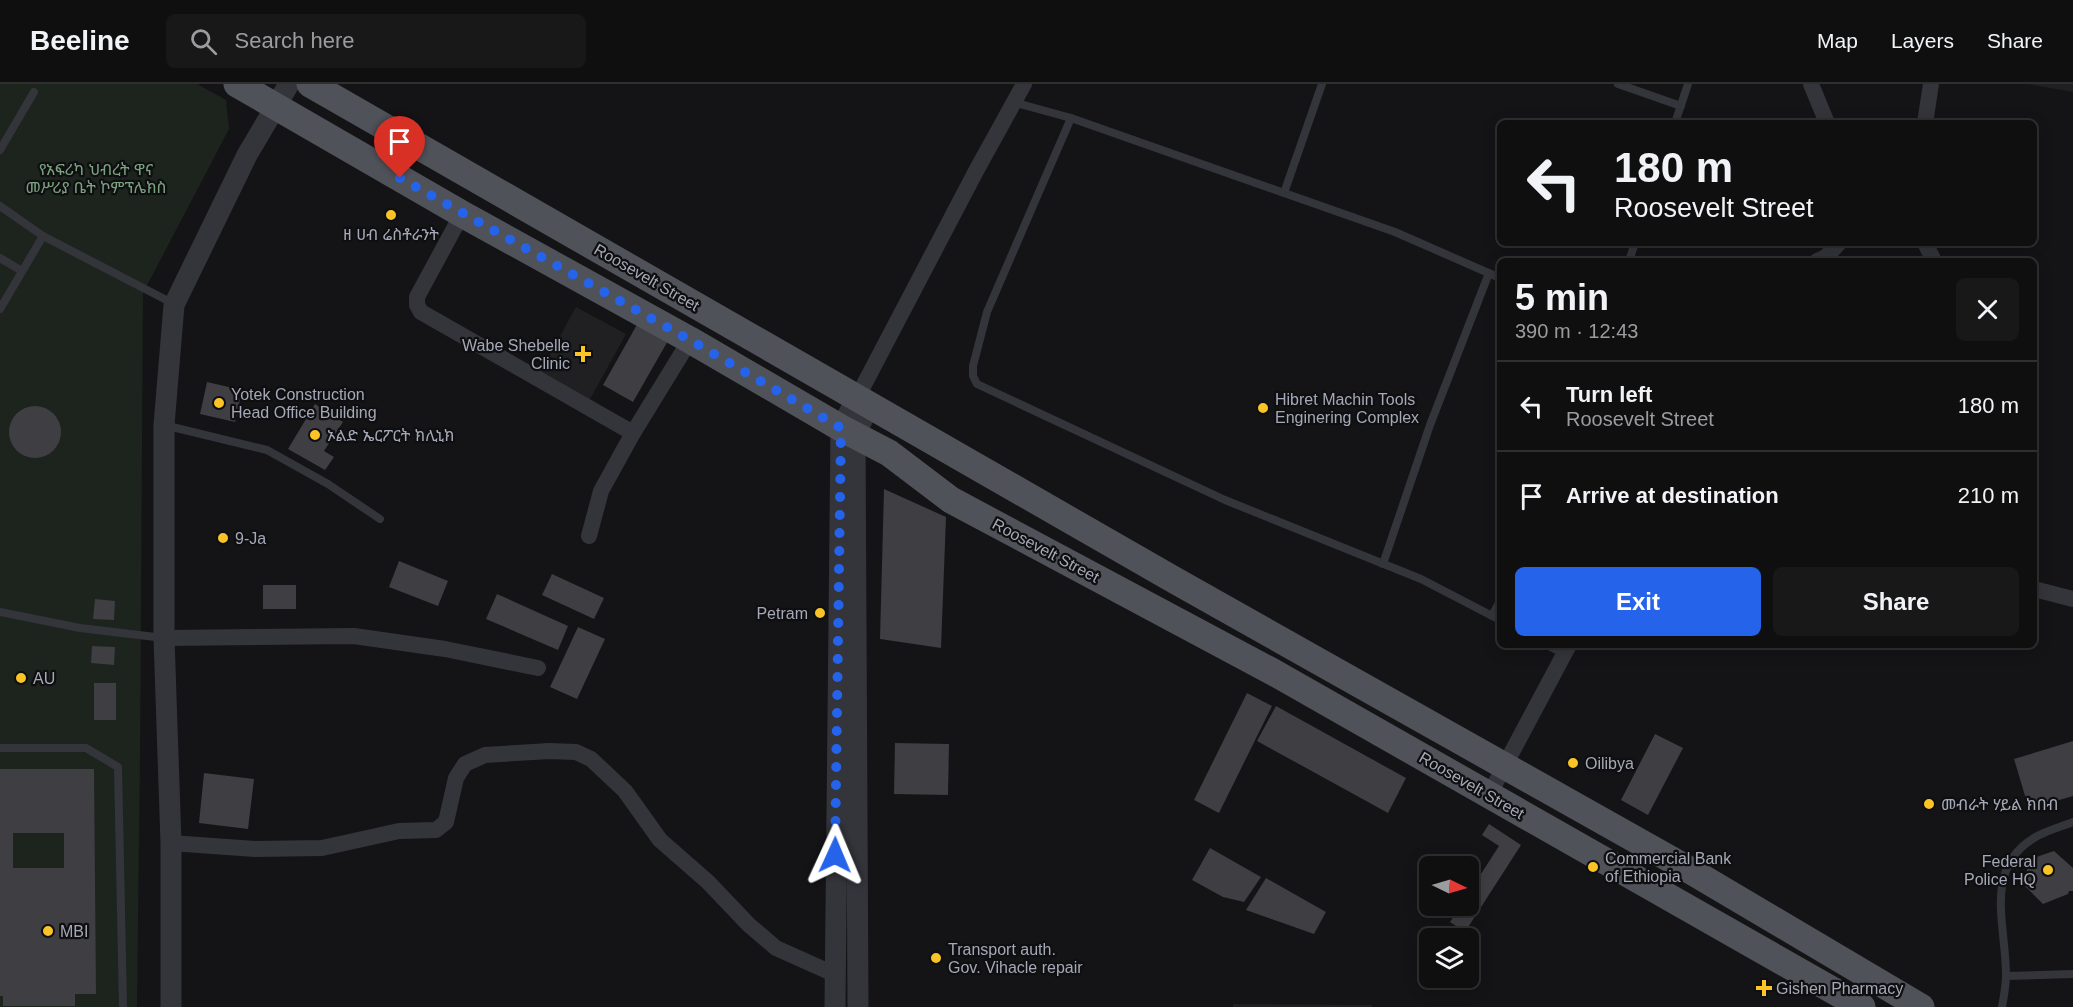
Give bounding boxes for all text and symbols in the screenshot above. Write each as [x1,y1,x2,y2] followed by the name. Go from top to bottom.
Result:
[166,14,586,68] search box
[30,25,130,56] text: Beeline
[187,25,220,58] icon: search
[235,28,354,53] text: Search here
[1817,29,1858,52] text: Map
[1891,29,1954,52] text: Layers
[1987,29,2043,52] text: Share
[374,116,425,178] pin
[383,125,416,158] icon: arrive
[1515,144,1593,222] icon: left
[1614,144,1733,191] text: 180 m
[26,161,166,196] park label: የአፍሪካ ህብረት ዋና መሥሪያ ቤት ኮምፕሌክስ
[1614,193,1814,223] text: Roosevelt Street
[384,208,398,222] marker: ዘ ሀብ ሬስቶራንት
[343,226,439,243] place label: ዘ ሀብ ሬስቶራንት
[591,241,703,315] street label: Roosevelt Street
[1515,277,1609,318] text: 5 min
[1956,278,2019,341] button: close
[1515,320,1638,342] text: 390 m · 12:43
[462,337,570,372] place label: Wabe Shebelle Clinic
[574,345,592,363] marker: Wabe Shebelle Clinic
[1566,382,1652,407] text: Turn left
[231,386,377,421] place label: Yotek Construction Head Office Building
[1515,390,1548,423] icon: left
[1275,391,1419,426] place label: Hibret Machin Tools Enginering Complex
[1958,393,2019,418] text: 180 m
[212,396,226,410] marker: Yotek Construction Head Office Building
[1256,401,1270,415] marker: Hibret Machin Tools Enginering Complex
[1566,408,1714,430] text: Roosevelt Street
[327,427,454,444] place label: ኦልድ ኤርፖርት ክሊኒክ
[308,428,322,442] marker: ኦልድ ኤርፖርት ክሊኒክ
[1515,480,1548,513] icon: arrive
[1566,483,1779,508] text: Arrive at destination
[1958,483,2019,508] text: 210 m
[990,515,1102,586] street label: Roosevelt Street
[235,530,266,547] place label: 9-Ja
[216,531,230,545] marker: 9-Ja
[1515,567,1761,636] button: Exit
[1773,567,2019,636] button: Share
[756,605,808,622] place label: Petram
[813,606,827,620] marker: Petram
[33,670,55,687] place label: AU
[14,671,28,685] marker: AU
[1416,749,1528,823] street label: Roosevelt Street
[1585,755,1634,772] place label: Oilibya
[1566,756,1580,770] marker: Oilibya
[1941,796,2058,813] place label: መብራት ሃይል ክበብ
[1922,797,1936,811] marker: መብራት ሃይል ክበብ
[803,823,867,887] position arrow
[1605,850,1732,885] place label: Commercial Bank of Ethiopia
[1964,853,2036,888] place label: Federal Police HQ
[1419,856,1479,916] north arrow
[1419,856,1479,988] map controls
[1586,860,1600,874] marker: Commercial Bank of Ethiopia
[2041,863,2055,877] marker: Federal Police HQ
[60,923,88,940] place label: MBI
[41,924,55,938] marker: MBI
[1419,928,1479,988] button: layers
[948,941,1083,976] place label: Transport auth. Gov. Vihacle repair
[929,951,943,965] marker: Transport auth. Gov. Vihacle repair
[1776,980,1903,997] place label: Gishen Pharmacy
[1757,981,1771,995] marker: Gishen Pharmacy

